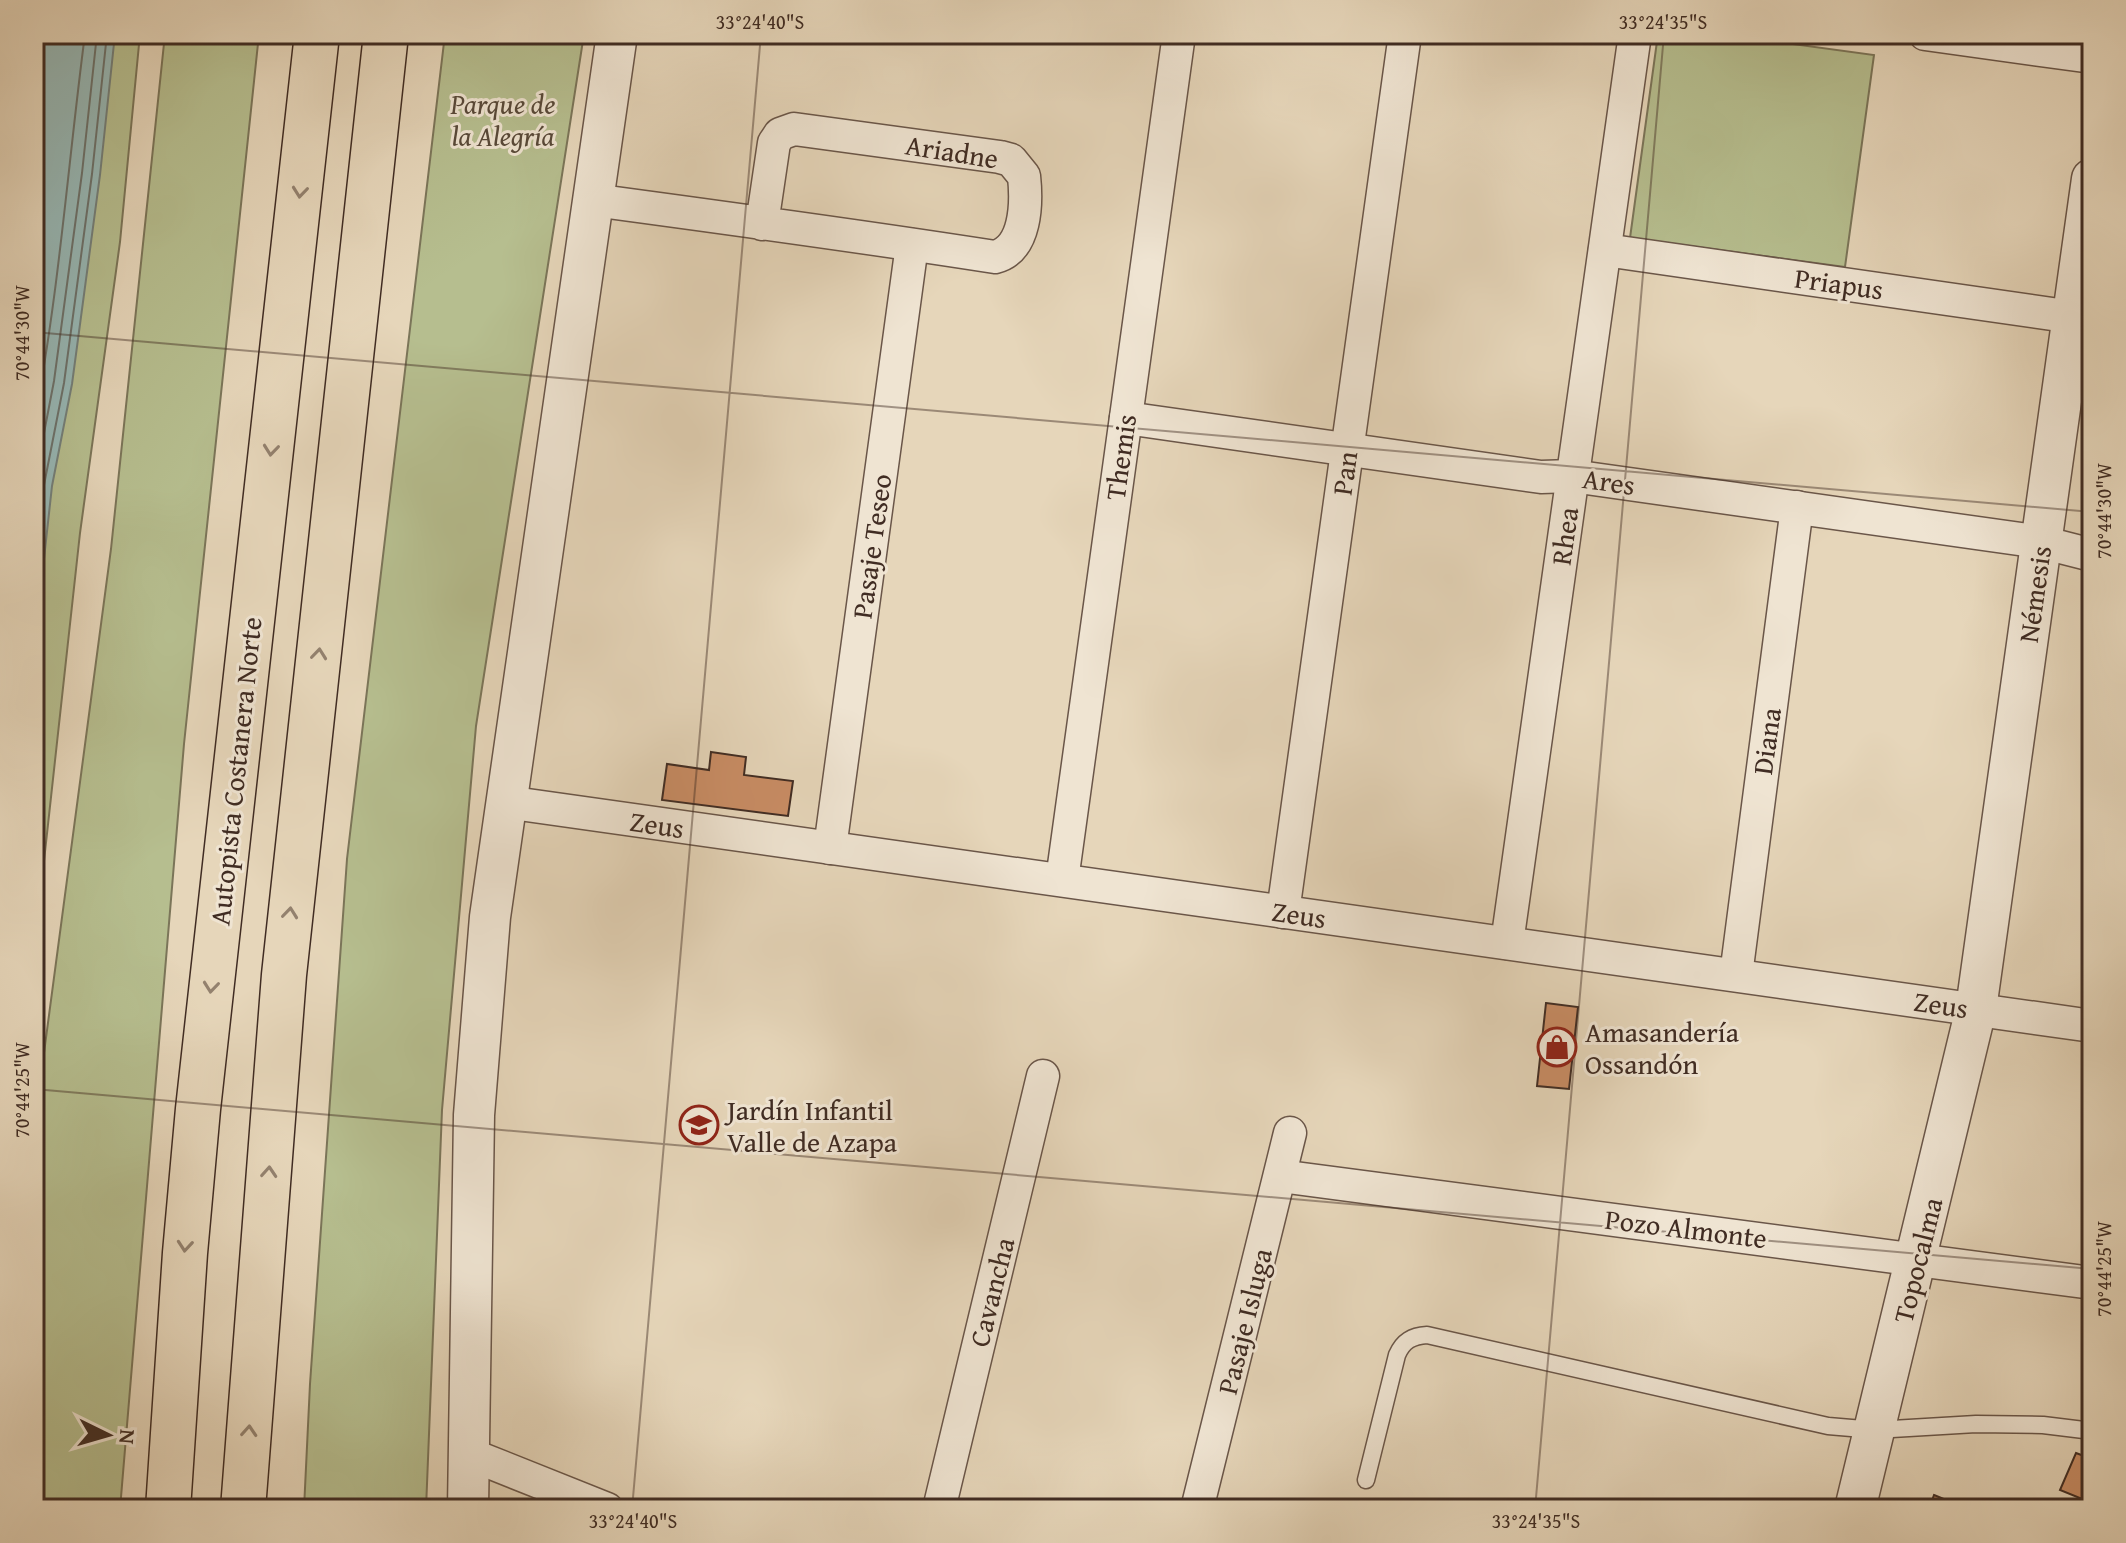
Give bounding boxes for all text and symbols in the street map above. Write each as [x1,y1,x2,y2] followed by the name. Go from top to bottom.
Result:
[716,7,804,36] text: 33°24'40"S
[1619,7,1707,36] text: 33°24'35"S
[449,83,556,156] park label: Parque de la Alegría
[903,123,1001,179] street label: Ariadne
[291,186,308,199] one-way arrow
[1792,257,1886,309] street label: Priapus
[7,285,36,381] text: 70°44'30"W
[1094,411,1146,503] street label: Themis
[262,444,279,457] one-way arrow
[1321,448,1367,498] street label: Pan
[1580,457,1638,505] street label: Ares
[2089,463,2118,559] text: 70°44'30"W
[841,471,901,621] street label: Pasaje Teseo
[1540,504,1588,568] street label: Rhea
[2007,543,2061,645] street label: Némesis
[198,615,272,927] street label: Autopista Costanera Norte
[310,648,327,661] one-way arrow
[1741,704,1791,777] street label: Diana
[627,800,687,848] street label: Zeus
[1269,890,1329,938] street label: Zeus
[282,906,299,919] one-way arrow
[1911,980,1971,1028] street label: Zeus
[202,981,219,994] one-way arrow
[1585,1011,1740,1084] place label: Amasandería Ossandón
[1536,1026,1578,1068] shop icon: Amasandería Ossandón
[7,1042,36,1138] text: 70°44'25"W
[724,1089,898,1162] place label: Jardín Infantil Valle de Azapa
[678,1104,720,1146] school or university icon: Jardín Infantil Valle de Azapa
[260,1165,277,1178] one-way arrow
[1882,1192,1953,1327] street label: Topocalma
[1603,1198,1769,1258] street label: Pozo Almonte
[2089,1221,2118,1317] text: 70°44'25"W
[958,1232,1025,1351] street label: Cavancha
[177,1240,194,1253] one-way arrow
[1206,1243,1282,1398] street label: Pasaje Isluga
[68,1395,148,1475] north arrow
[240,1424,257,1437] one-way arrow
[111,1428,145,1446] text: N
[589,1506,677,1535] text: 33°24'40"S
[1492,1506,1580,1535] text: 33°24'35"S

